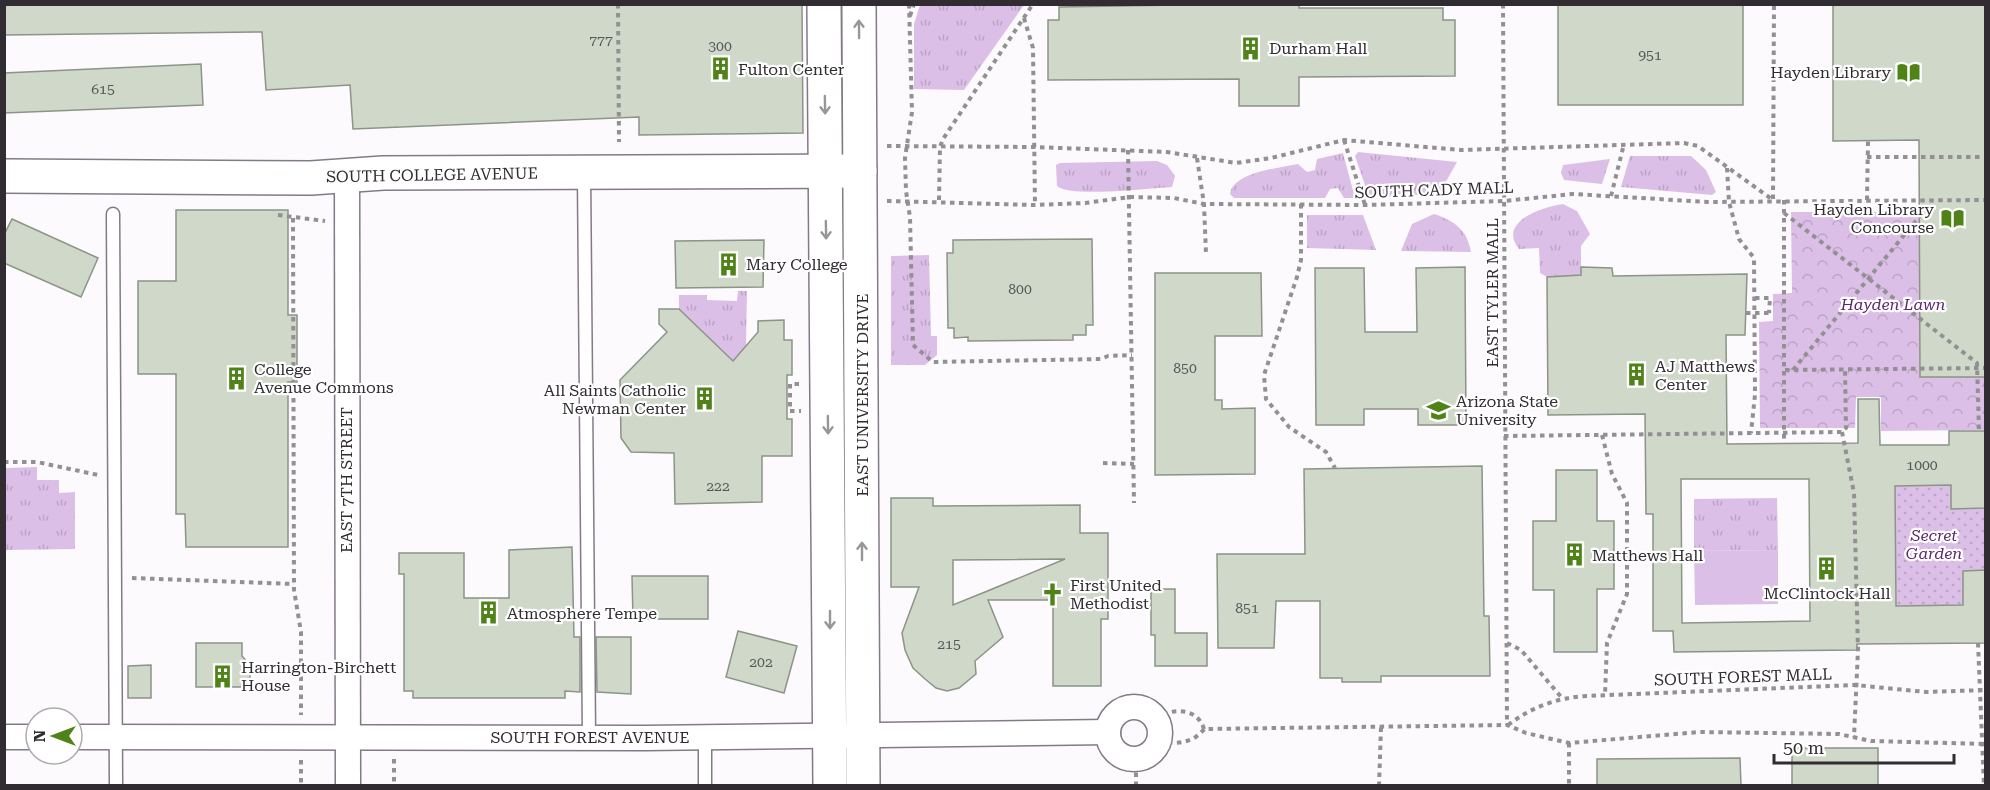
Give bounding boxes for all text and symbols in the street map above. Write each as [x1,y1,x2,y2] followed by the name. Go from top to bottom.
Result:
[853,19,865,39] one-way arrow
[589,32,613,48] house number: 777
[1238,35,1264,61] building icon: Durham Hall
[708,38,732,54] house number: 300
[1269,39,1367,58] place label: Durham Hall
[1638,47,1662,63] house number: 951
[707,56,733,82] building icon: Fulton Center
[1896,59,1922,85] library icon: Hayden Library
[738,60,845,79] place label: Fulton Center
[1770,63,1892,82] place label: Hayden Library
[91,81,115,97] house number: 615
[819,94,831,114] one-way arrow
[326,164,538,186] street label: SOUTH COLLEGE AVENUE
[1354,178,1514,202] street label: SOUTH CADY MALL
[1813,200,1935,237] place label: Hayden Library Concourse
[1939,205,1965,231] library icon: Hayden Library Concourse
[1483,218,1502,368] street label: EAST TYLER MALL
[820,219,832,239] one-way arrow
[715,251,741,277] building icon: Mary College
[746,255,848,274] place label: Mary College
[1008,281,1032,297] house number: 800
[853,293,872,497] street label: EAST UNIVERSITY DRIVE
[1840,295,1945,314] park label: Hayden Lawn
[1655,357,1755,394] place label: AJ Matthews Center
[254,360,394,397] place label: College Avenue Commons
[1173,360,1197,376] house number: 850
[1624,362,1650,388] building icon: AJ Matthews Center
[223,365,249,391] building icon: College Avenue Commons
[544,381,686,418] place label: All Saints Catholic Newman Center
[691,386,717,412] building icon: All Saints Catholic Newman Center
[1456,392,1558,429] place label: Arizona State University
[1425,397,1451,423] school or university icon: Arizona State University
[337,407,356,553] street label: EAST 7TH STREET
[822,414,834,434] one-way arrow
[1906,457,1938,473] house number: 1000
[706,478,730,494] house number: 222
[1906,526,1962,563] park label: Secret Garden
[856,542,868,562] one-way arrow
[1561,542,1587,568] building icon: Matthews Hall
[1592,546,1703,565] place label: Matthews Hall
[1814,555,1840,581] building icon: McClintock Hall
[1070,576,1162,613] place label: First United Methodist
[1039,581,1065,607] church icon: First United Methodist
[1764,584,1890,603] place label: McClintock Hall
[476,600,502,626] building icon: Atmosphere Tempe
[1235,600,1259,616] house number: 851
[507,604,657,623] place label: Atmosphere Tempe
[824,609,836,629] one-way arrow
[937,636,961,652] house number: 215
[749,654,773,670] house number: 202
[241,658,396,695] place label: Harrington-Birchett House
[210,663,236,689] building icon: Harrington-Birchett House
[1654,664,1832,690] street label: SOUTH FOREST MALL
[24,706,84,766] north arrow
[1774,727,1954,765] scale bar
[490,728,690,747] street label: SOUTH FOREST AVENUE
[30,730,49,742] text: N
[1783,737,1824,758] text: 50 m

